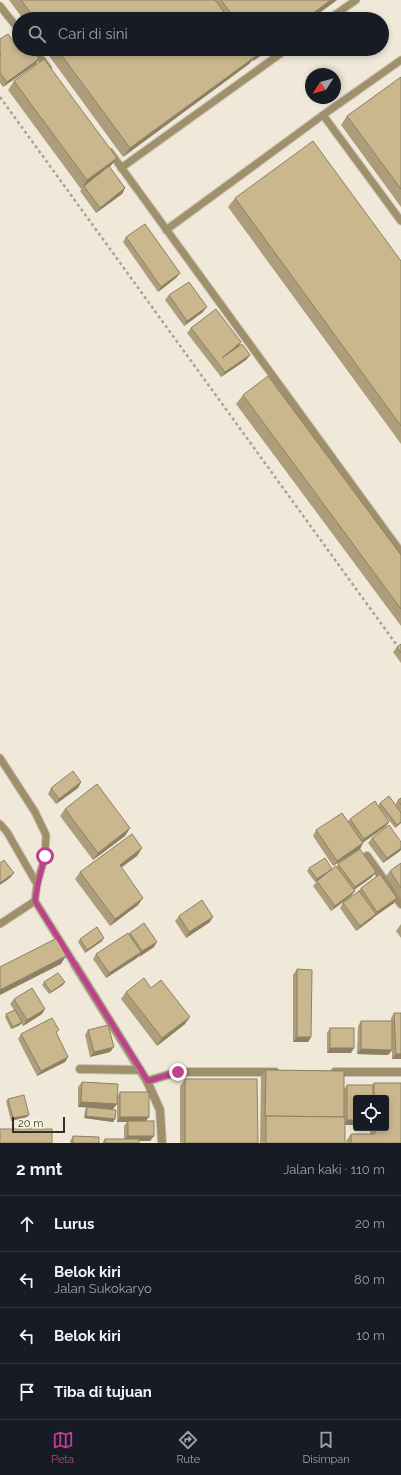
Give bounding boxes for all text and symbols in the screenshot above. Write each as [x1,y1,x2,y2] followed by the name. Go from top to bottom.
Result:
[12,12,389,56] search box
[26,23,48,45] icon: search
[58,25,128,43] text: Cari di sini
[305,68,341,104] north arrow
[36,847,54,865] route start
[169,1063,187,1081] route end
[353,1095,389,1131] map controls
[353,1095,389,1131] button: locate
[12,1115,65,1134] scale bar
[18,1117,43,1130] text: 20 m
[16,1159,62,1179] text: 2 mnt
[283,1162,385,1177] text: Jalan kaki · 110 m
[16,1213,38,1235] icon: ahead
[54,1215,95,1233] text: Lurus
[355,1216,385,1231] text: 20 m
[54,1263,121,1281] text: Belok kiri
[16,1269,38,1291] icon: left
[354,1272,385,1287] text: 80 m
[54,1281,152,1296] text: Jalan Sukokaryo
[16,1325,38,1347] icon: left
[54,1327,121,1345] text: Belok kiri
[356,1328,385,1343] text: 10 m
[16,1381,38,1403] icon: arrive
[54,1383,152,1401] text: Tiba di tujuan
[51,1429,74,1466] tab: Peta
[176,1429,200,1466] tab: Rute
[302,1429,350,1466] tab: Disimpan

